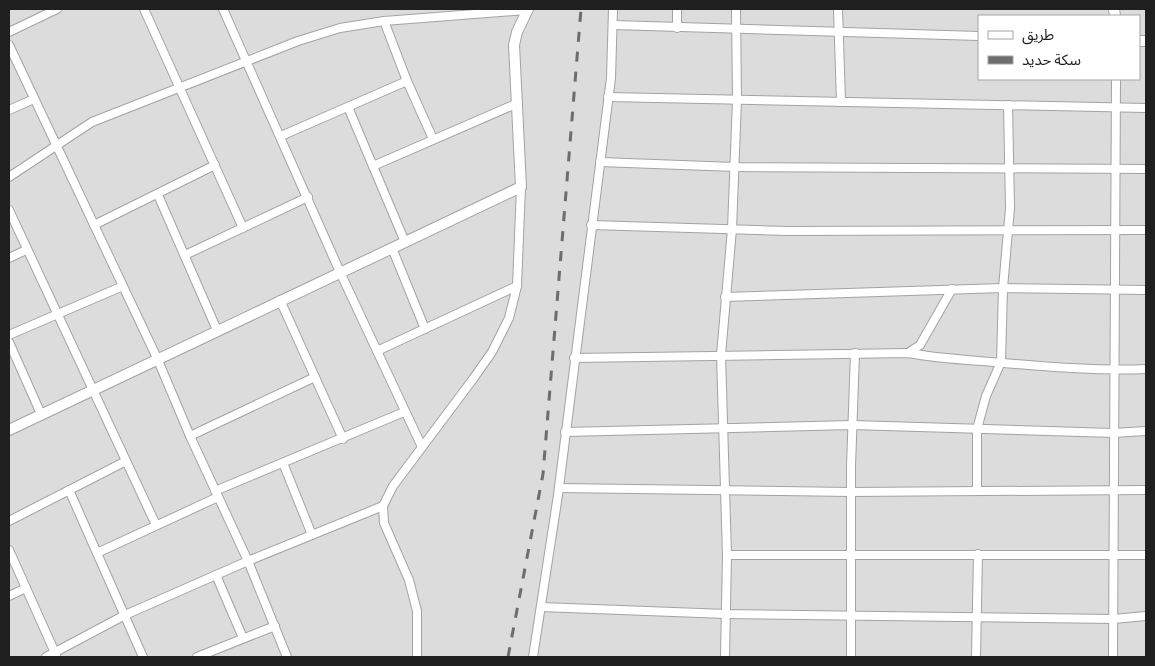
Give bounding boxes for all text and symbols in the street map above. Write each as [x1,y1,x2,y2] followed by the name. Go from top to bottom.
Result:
[978,15,1140,80] legend
[1022,24,1054,45] text: طريق
[1022,49,1081,70] text: سكة حديد

